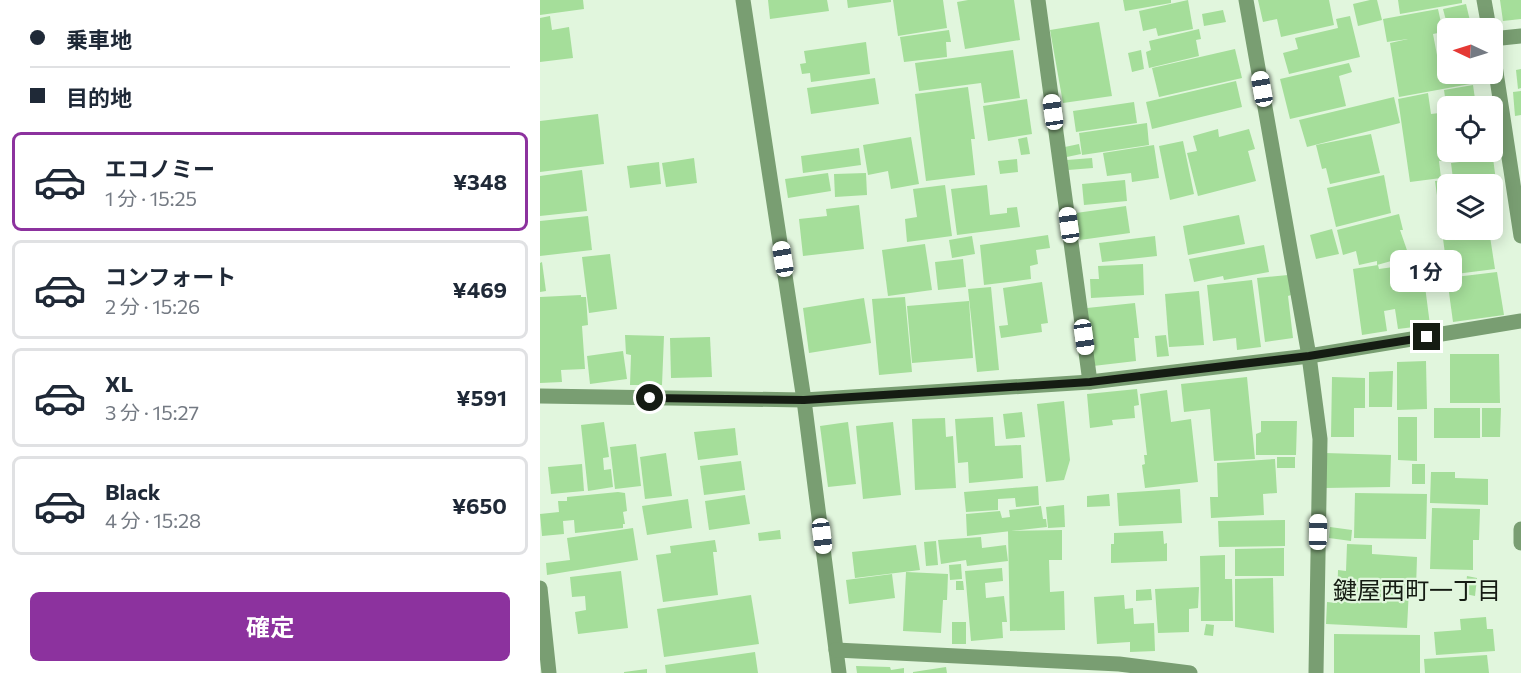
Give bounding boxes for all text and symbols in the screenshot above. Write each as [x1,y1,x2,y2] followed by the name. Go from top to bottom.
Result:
[1437,18,1503,84] north arrow
[1437,18,1503,240] map controls
[66,26,132,53] text: 乗車地
[1250,70,1274,108] car
[66,84,132,111] text: 目的地
[1042,93,1064,131] car
[1437,96,1503,162] button: locate
[33,155,87,209] icon: car
[105,155,215,182] text: エコノミー
[453,168,507,195] text: ¥348
[1437,174,1503,240] button: layers
[105,186,197,210] text: 1 分 · 15:25
[1058,206,1080,244] car
[771,240,795,278] car
[1391,250,1463,292] callout: 1 分
[1410,259,1442,283] text: 1 分
[33,263,87,317] icon: car
[105,263,236,290] text: コンフォート
[452,276,507,303] text: ¥469
[105,294,200,318] text: 2 分 · 15:26
[1073,318,1095,356] car
[1413,323,1440,350] route end
[105,370,133,397] text: XL
[33,371,87,425] icon: car
[456,384,507,411] text: ¥591
[636,384,663,411] route start
[105,400,199,424] text: 3 分 · 15:27
[105,478,160,505] text: Black
[33,479,87,533] icon: car
[452,492,507,519] text: ¥650
[105,508,201,532] text: 4 分 · 15:28
[1309,514,1327,550] car
[811,517,833,555] car
[1333,575,1501,604] district label: 鍵屋西町一丁目
[30,592,510,661] button: 確定

